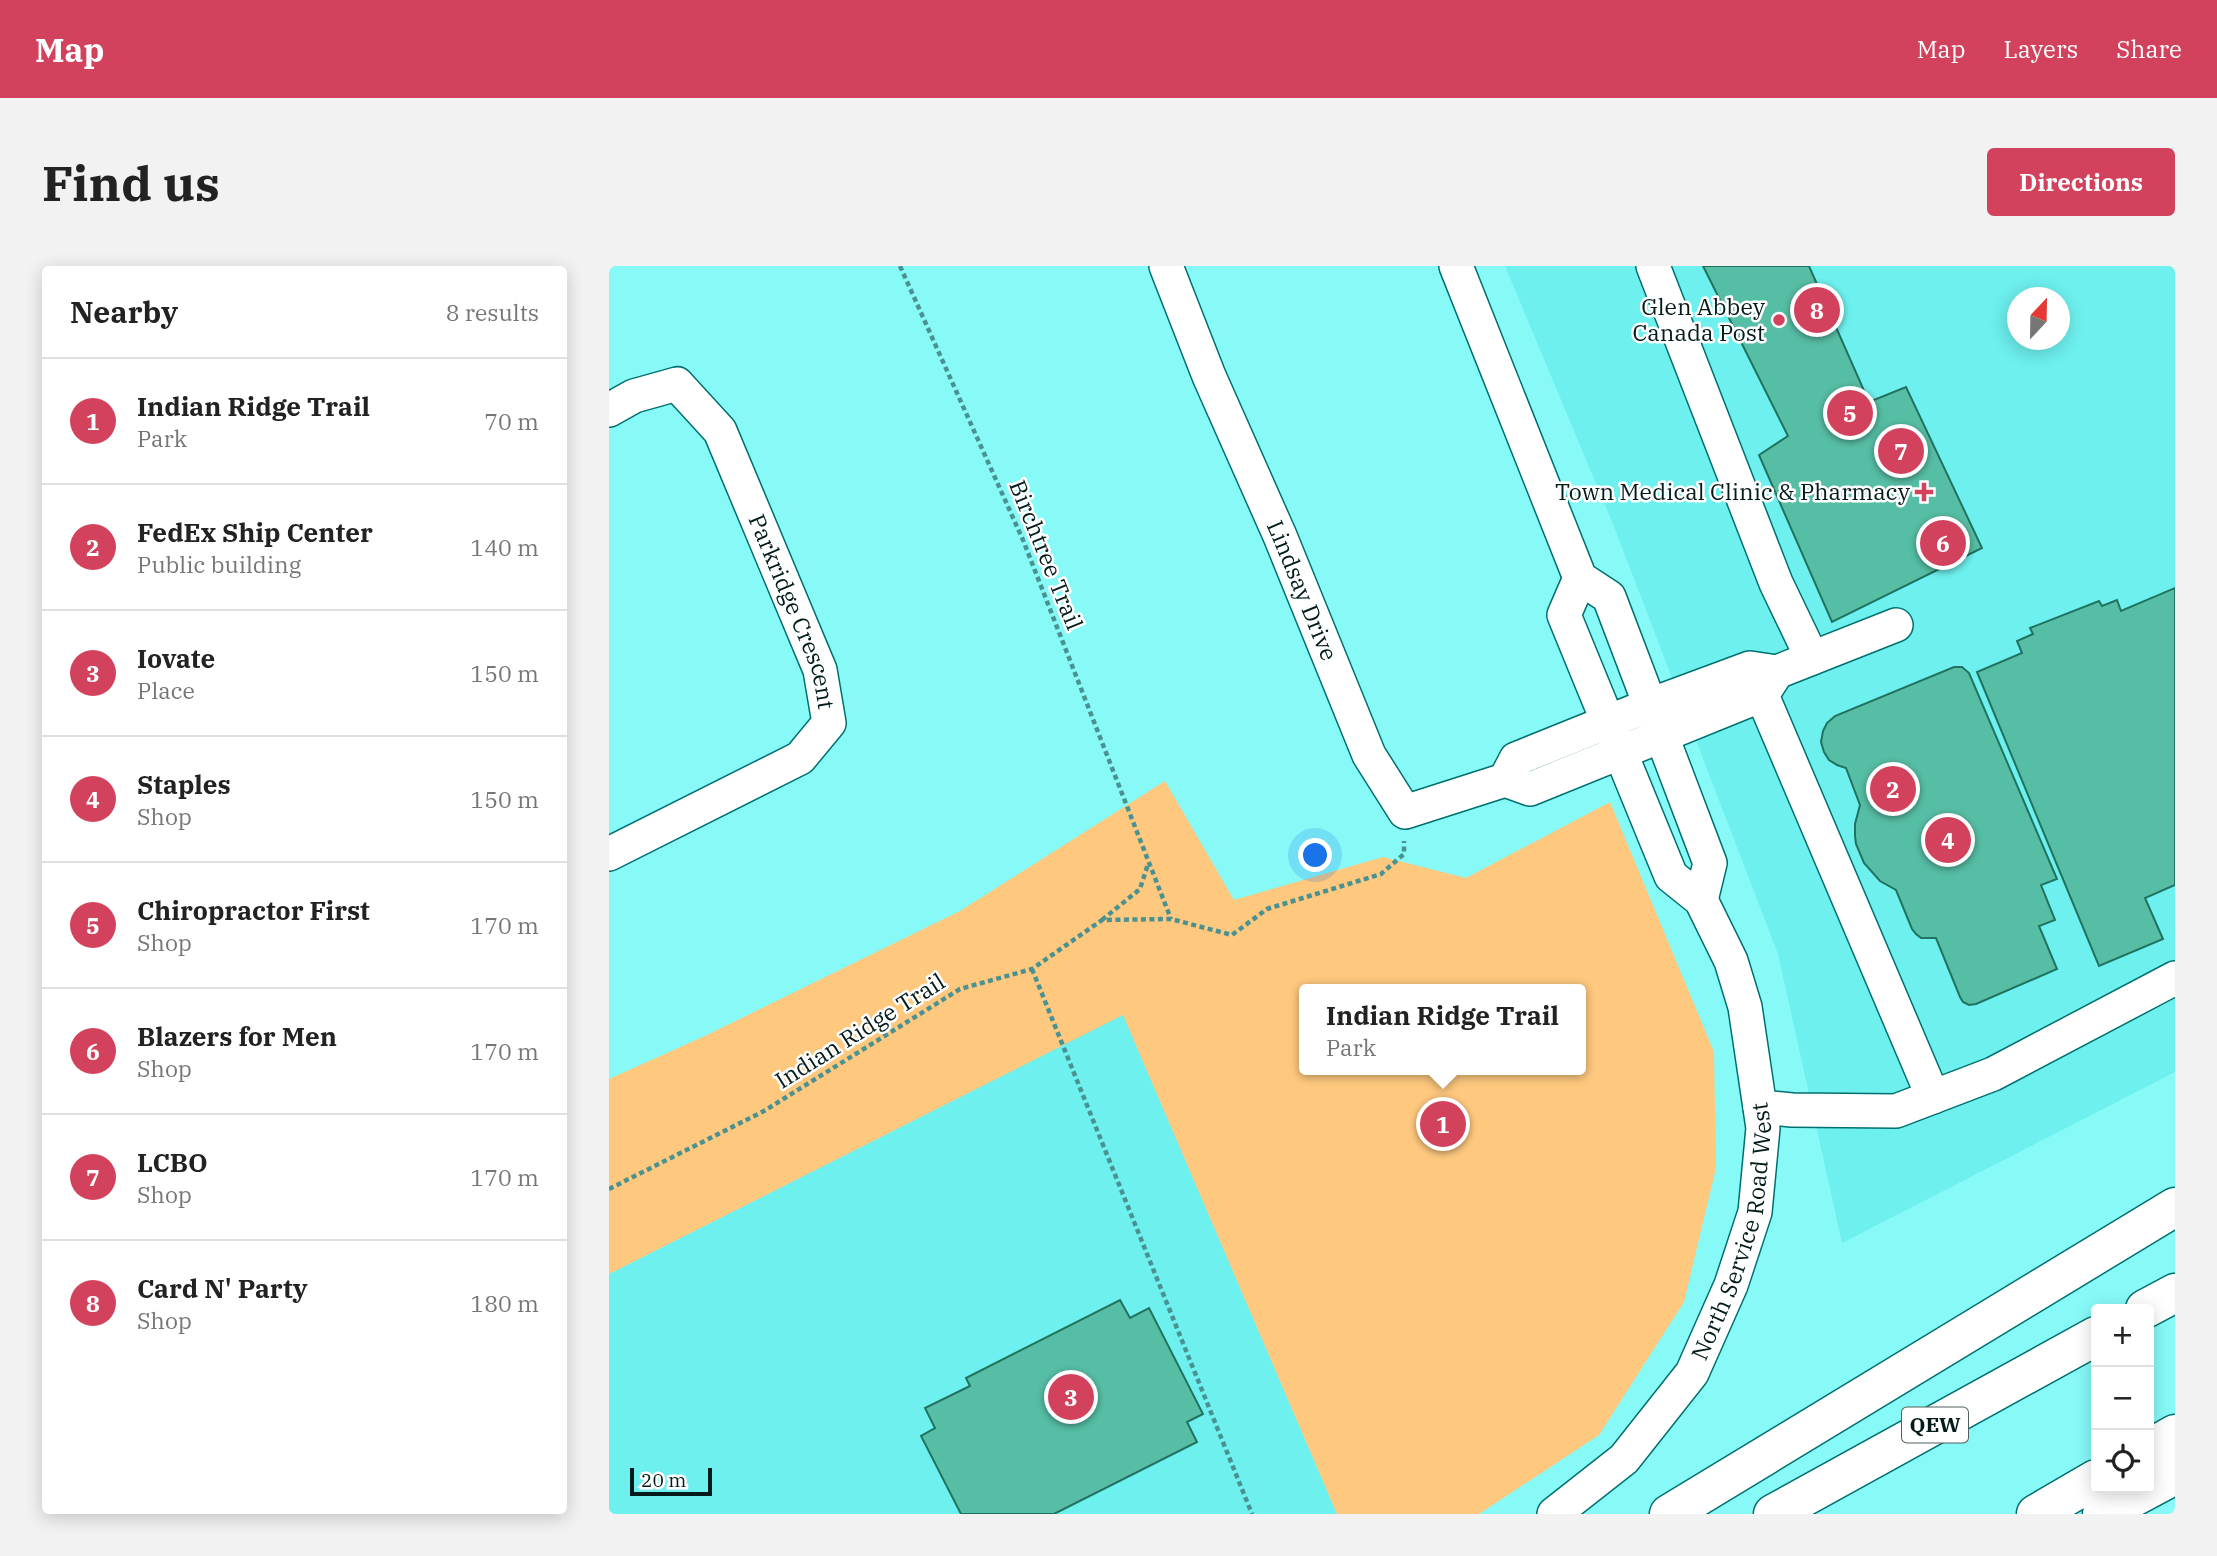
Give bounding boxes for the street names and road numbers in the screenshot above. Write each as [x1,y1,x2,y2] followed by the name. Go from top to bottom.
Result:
[1003,475,1091,634] street label: Birchtree Trail
[742,509,842,711] street label: Parkridge Crescent
[1261,515,1345,665] street label: Lindsay Drive
[769,966,950,1094] street label: Indian Ridge Trail
[1684,1101,1778,1364] street label: North Service Road West
[1902,1408,1968,1442] road number: QEW

